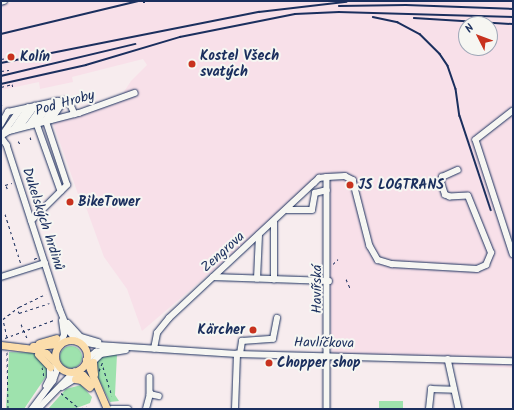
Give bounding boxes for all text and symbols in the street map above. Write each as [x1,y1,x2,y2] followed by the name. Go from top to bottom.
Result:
[458,16,498,56] north arrow
[461,20,479,37] text: N
[200,48,279,80] place label: Kostel Všech svatých
[20,49,50,65] place label: Kolín
[5,51,17,63] marker: Kolín
[187,59,197,69] marker: Kostel Všech svatých
[33,87,97,119] street label: Pod Hroby
[18,165,68,273] street label: Dukelských hrdinů
[358,177,444,193] place label: JS LOGTRANS
[345,180,355,190] marker: JS LOGTRANS
[78,194,140,210] place label: BikeTower
[65,197,75,207] marker: BikeTower
[198,228,248,276] street label: Zengrova
[309,265,325,313] street label: Havířská
[198,322,245,338] place label: Kärcher
[248,325,258,335] marker: Kärcher
[294,334,354,352] street label: Havlíčkova
[277,355,361,371] place label: Chopper shop
[264,358,274,368] marker: Chopper shop

